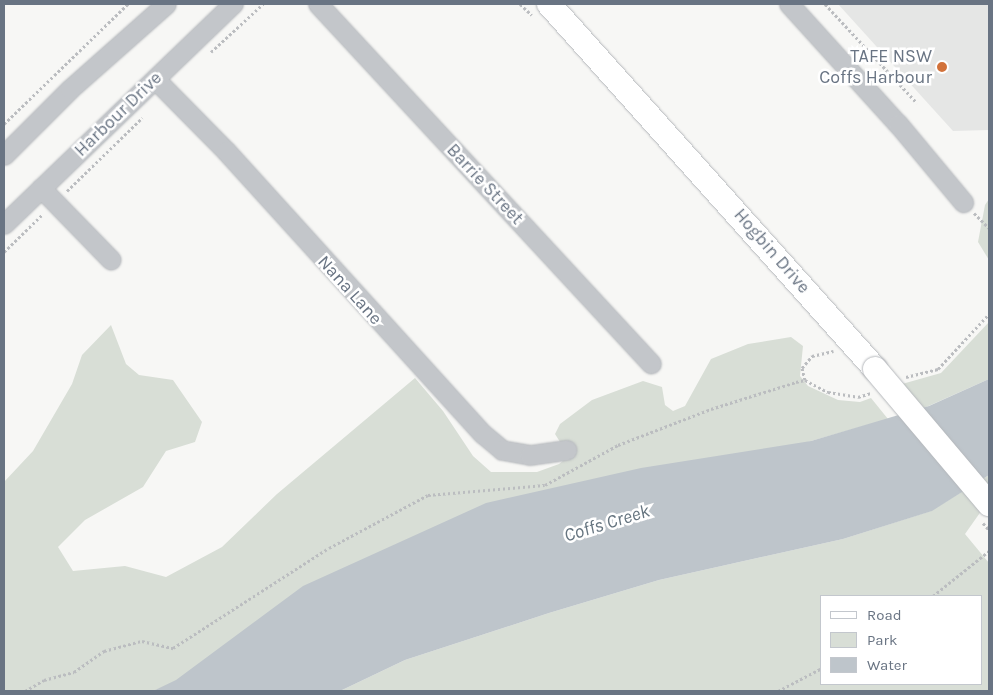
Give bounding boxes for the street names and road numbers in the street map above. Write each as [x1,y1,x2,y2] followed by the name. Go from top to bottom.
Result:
[70,67,166,161] street label: Harbour Drive
[442,139,528,229] street label: Barrie Street
[729,204,815,298] street label: Hogbin Drive
[313,251,387,329] street label: Nana Lane

